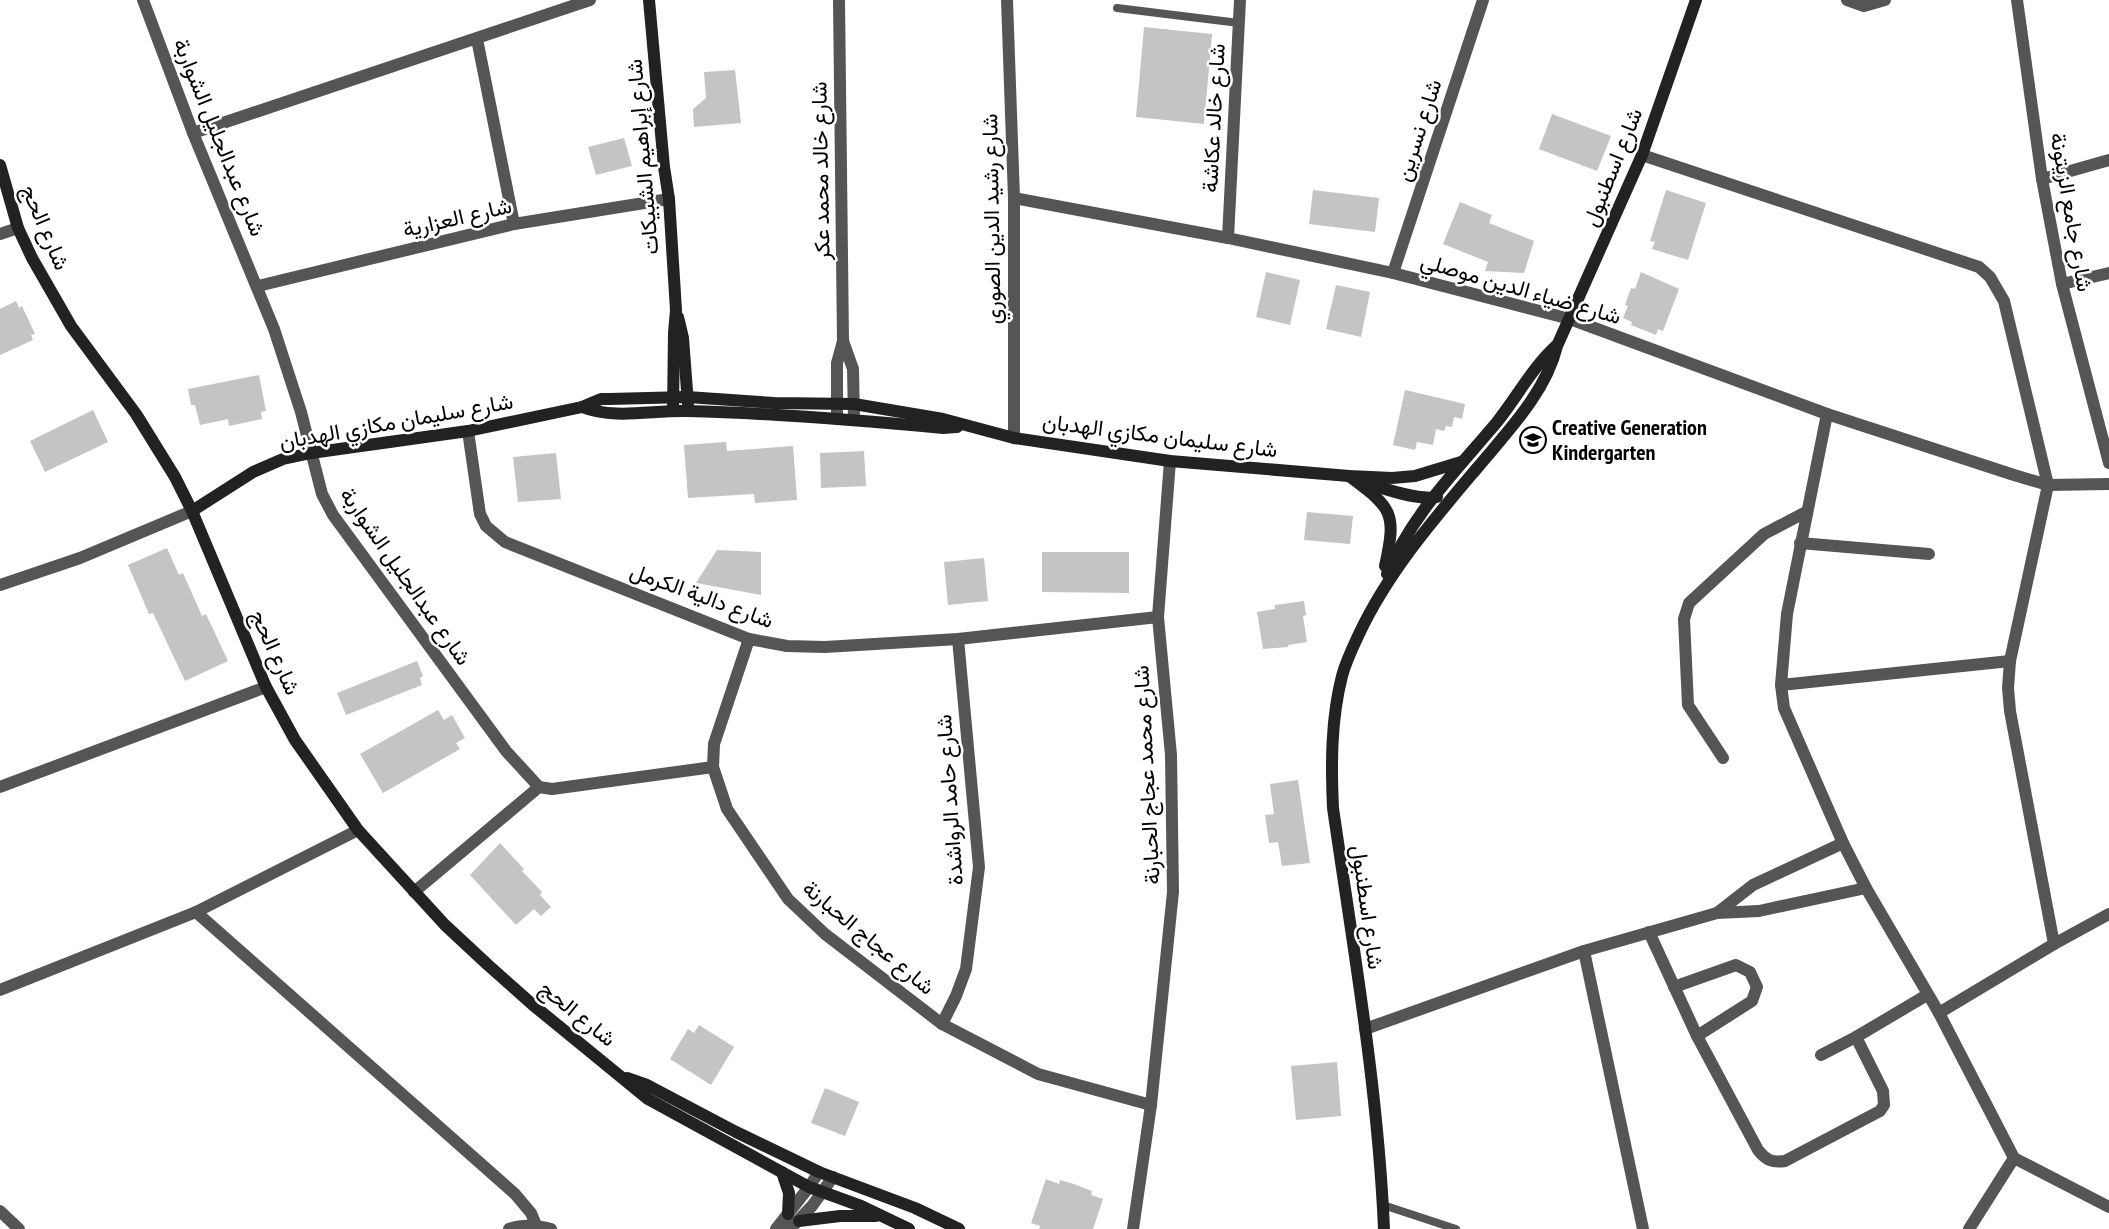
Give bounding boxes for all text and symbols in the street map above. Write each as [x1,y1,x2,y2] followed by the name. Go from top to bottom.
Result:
[167,34,273,240] street label: شارع عبدالجليل الشواربة
[1195,43,1232,193] street label: شارع خالد عكاشة
[619,58,665,256] street label: شارع إبراهيم الشبيكات
[1388,75,1449,185] street label: شارع نسرين
[804,81,837,262] street label: شارع خالد محمد عكر
[1576,104,1649,231] street label: شارع اسطنبول
[975,113,1012,325] street label: شارع رشيد الدين الصوري
[2043,130,2100,294] street label: شارع جامع الزيتونة
[15,180,77,275] street label: شارع الحج
[400,191,514,244] street label: شارع العزارية
[1416,246,1624,335] street label: شارع ضياء الدين موصلي
[277,387,516,460] street label: شارع سليمان مكازي الهدبان
[1040,407,1279,468] street label: شارع سليمان مكازي الهدبان
[1552,413,1707,466] place label: Creative Generation Kindergarten
[1518,425,1548,455] school or university icon: Creative Generation Kindergarten
[333,482,478,671] street label: شارع عبدالجليل الشواربة
[626,556,778,635] street label: شارع دالية الكرمل
[244,605,307,699] street label: شارع الحج
[1126,664,1167,885] street label: شارع محمد عجاج الحبارنة
[929,714,970,886] street label: شارع حامد الرواشدة
[1344,843,1391,971] street label: شارع اسطنبول
[797,874,941,1001] street label: شارع عجاج الحبارنة
[533,974,622,1053] street label: شارع الحج

